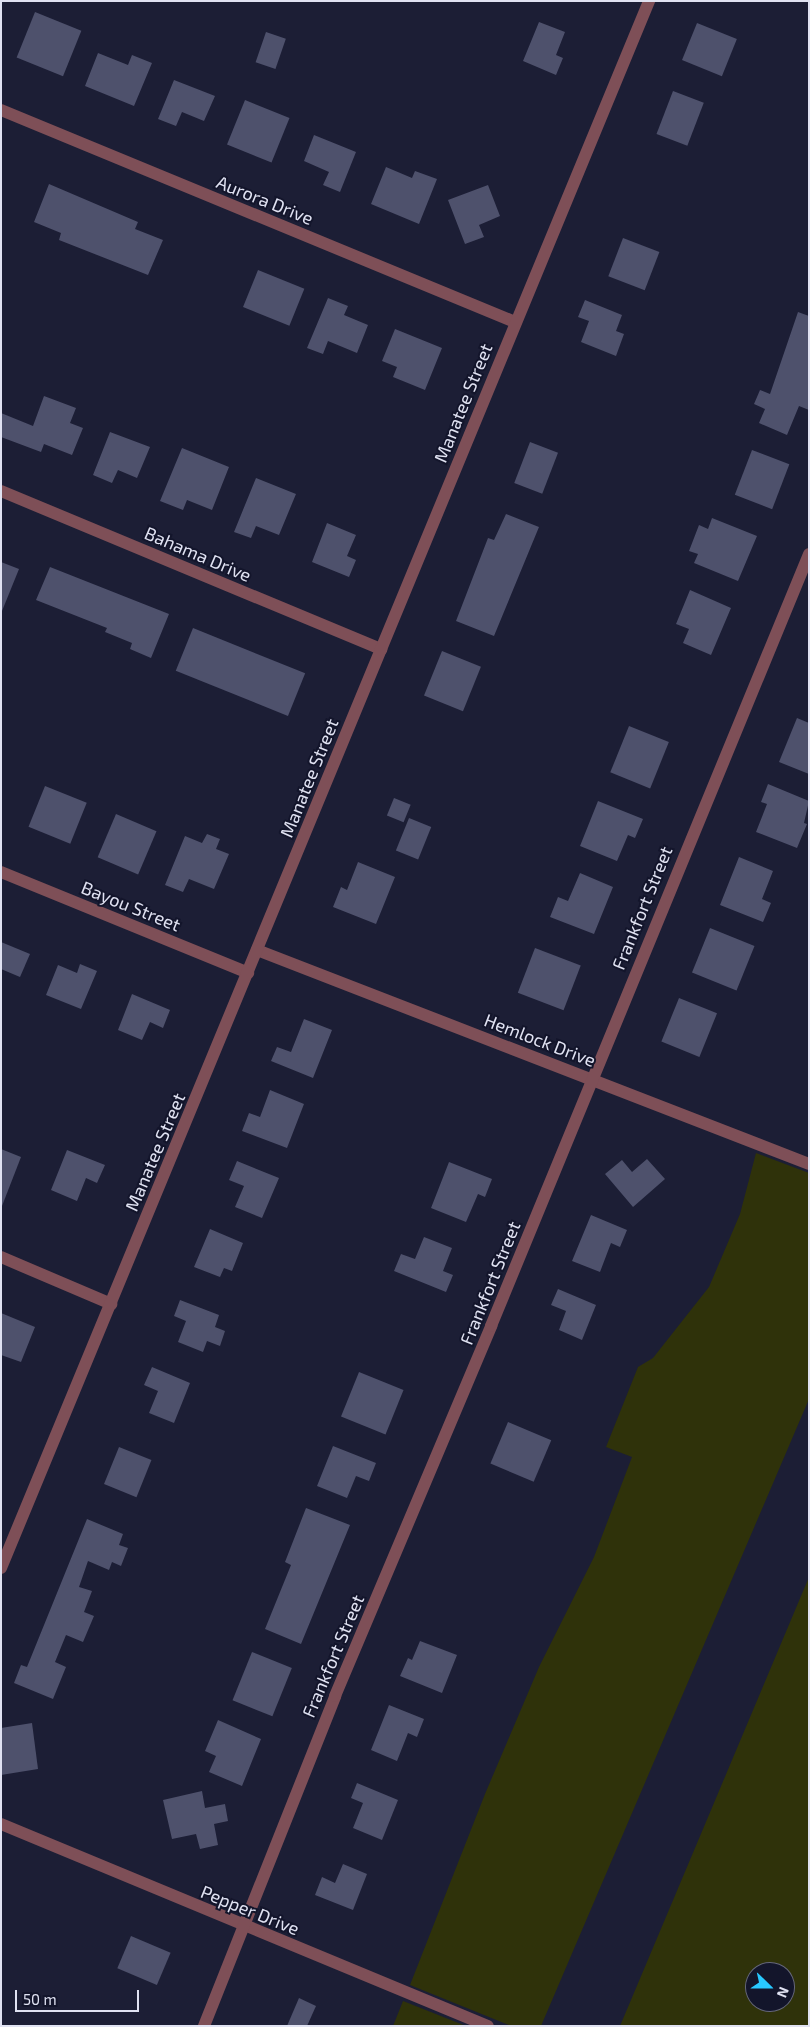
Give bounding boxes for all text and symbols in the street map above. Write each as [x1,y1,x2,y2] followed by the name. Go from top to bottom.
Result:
[213,171,317,229] street label: Aurora Drive
[429,340,497,466] street label: Manatee Street
[141,522,255,586] street label: Bahama Drive
[275,715,343,841] street label: Manatee Street
[607,843,677,973] street label: Frankfort Street
[78,876,184,936] street label: Bayou Street
[481,1009,599,1071] street label: Hemlock Drive
[120,1090,190,1214] street label: Manatee Street
[455,1218,525,1348] street label: Frankfort Street
[297,1591,369,1721] street label: Frankfort Street
[197,1880,303,1940] street label: Pepper Drive
[745,1962,795,2012] north arrow
[18,1980,141,2012] scale bar
[774,1985,793,2000] text: N
[23,1990,57,2008] text: 50 m

